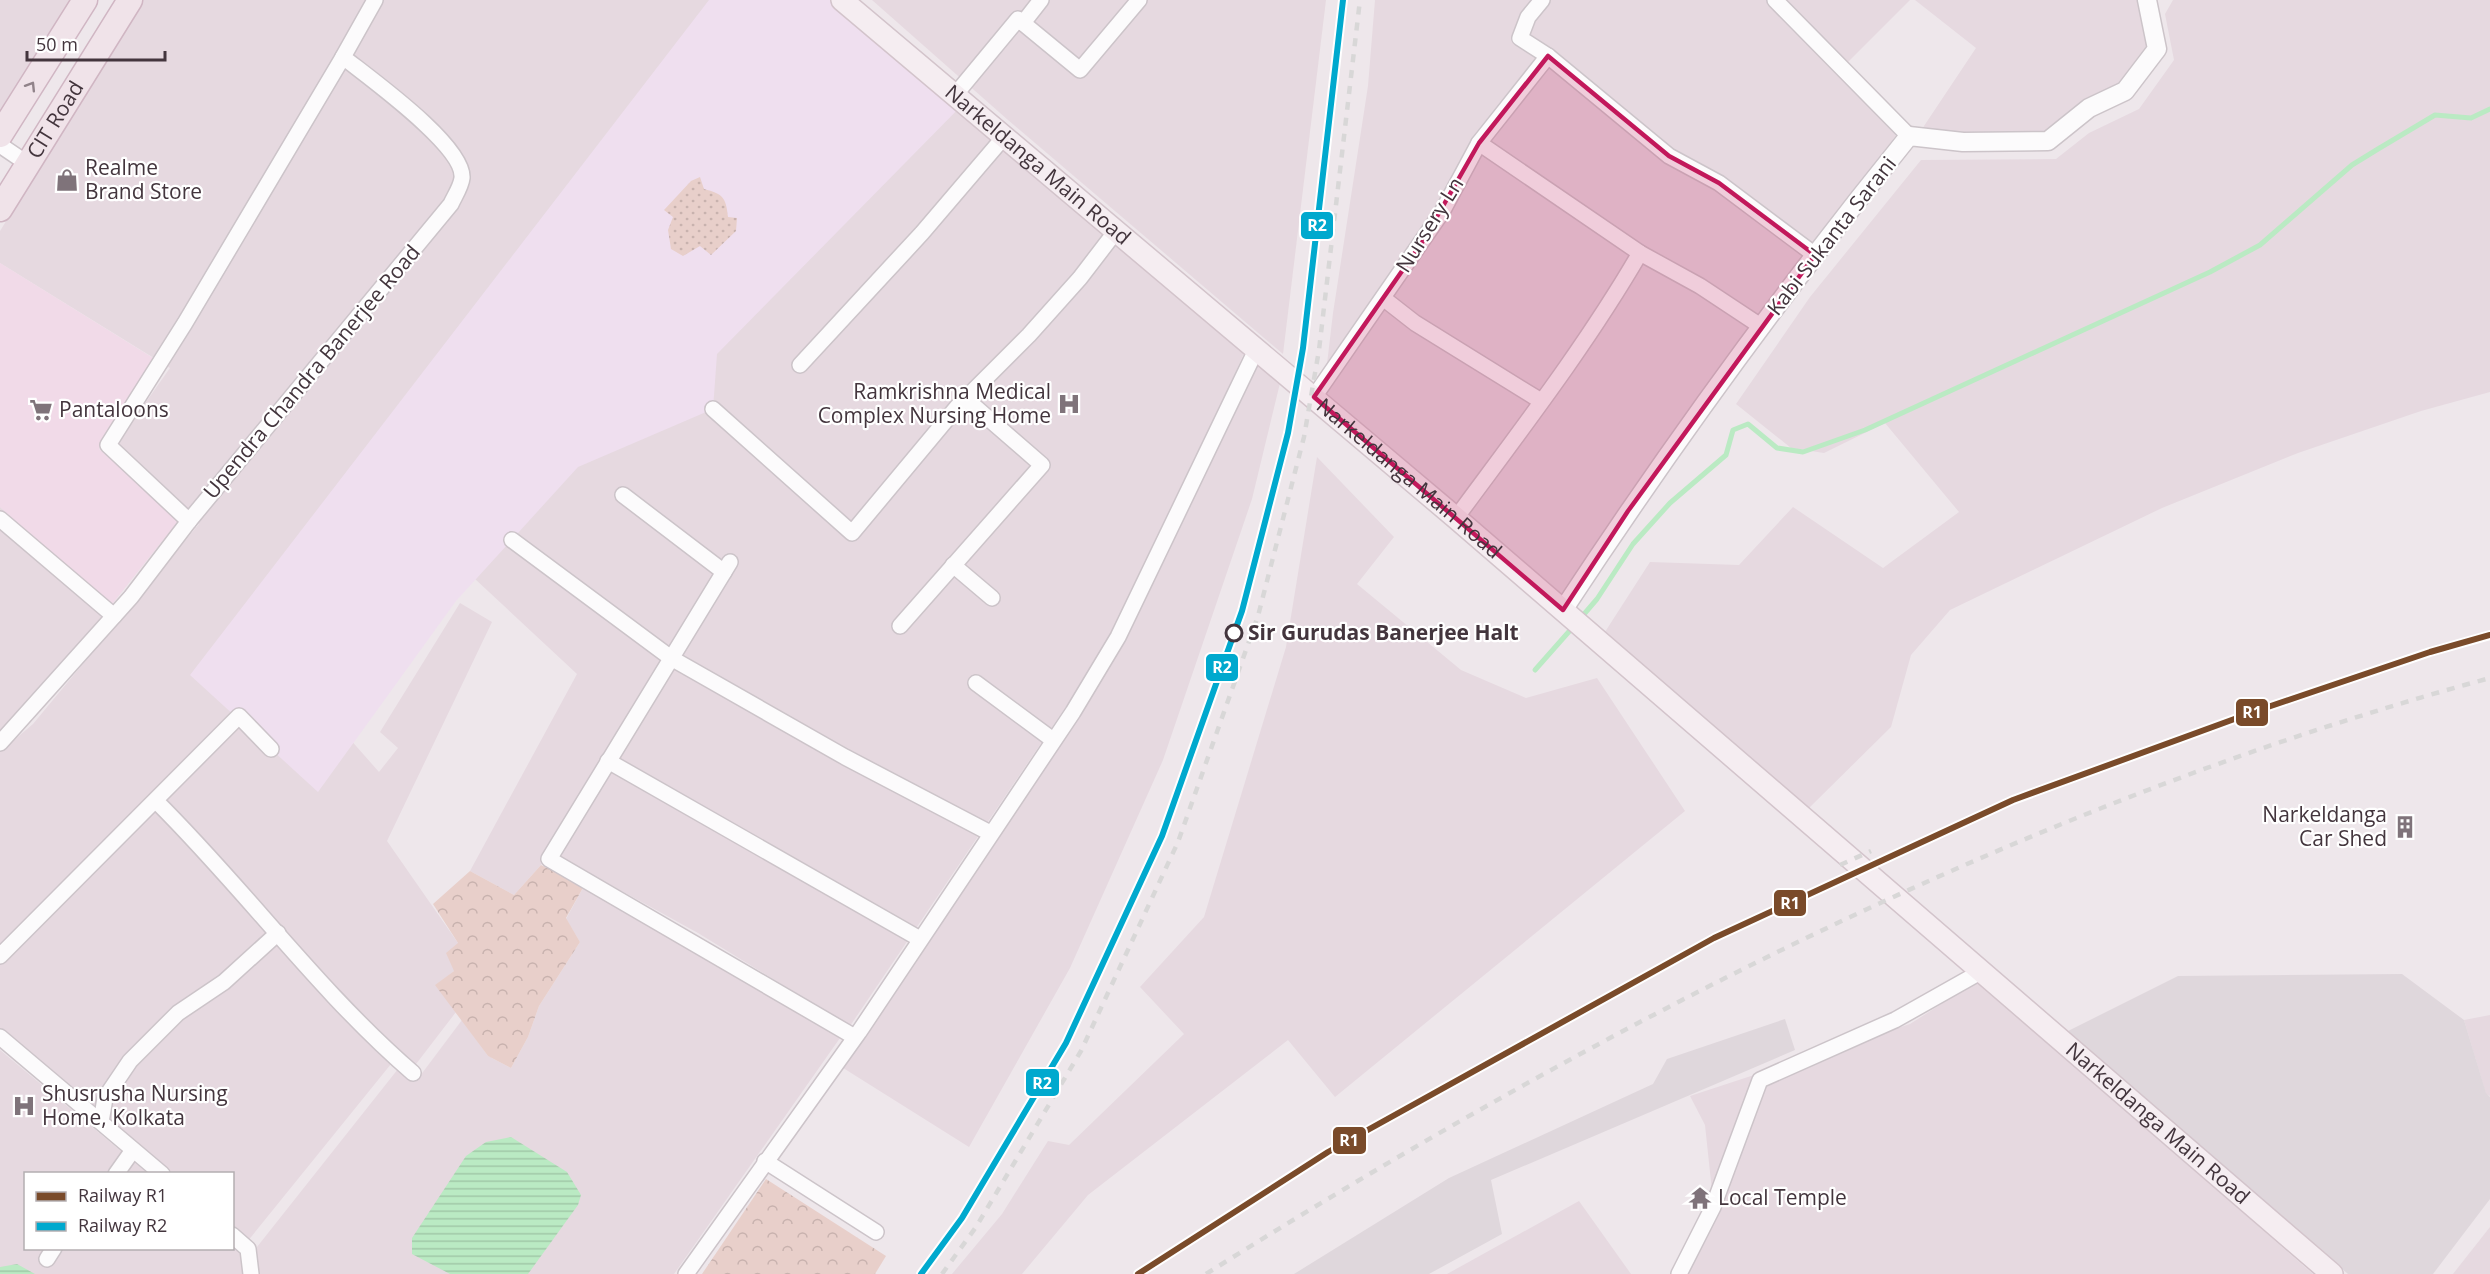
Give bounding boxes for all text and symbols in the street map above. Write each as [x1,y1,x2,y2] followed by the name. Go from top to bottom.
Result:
[27,24,165,62] scale bar
[36,32,78,56] text: 50 m
[20,75,89,163] street label: CIT Road
[940,78,1137,251] street label: Narkeldanga Main Road
[24,82,35,93] one-way arrow
[1760,150,1902,321] street label: Kabi Sukanta Sarani
[85,153,202,205] place label: Realme Brand Store
[54,167,80,193] shop icon: Realme Brand Store
[1389,171,1470,277] street label: Nursery Ln
[1300,211,1334,240] line badge: R2
[1307,214,1327,236] text: R2
[197,238,426,504] street label: Upendra Chandra Banerjee Road
[818,377,1051,429] place label: Ramkrishna Medical Complex Nursing Home
[1056,391,1082,417] hospital icon: Ramkrishna Medical Complex Nursing Home
[1311,391,1508,564] street label: Narkeldanga Main Road
[59,395,169,423] place label: Pantaloons
[28,397,54,423] supermarket icon: Pantaloons
[1248,618,1519,646] place label: Sir Gurudas Banerjee Halt
[1225,624,1243,642] marker: Sir Gurudas Banerjee Halt
[1205,653,1239,682] line badge: R2
[1212,656,1232,678] text: R2
[2235,698,2269,727] line badge: R1
[2242,701,2262,723] text: R1
[2262,800,2387,852] place label: Narkeldanga Car Shed
[2392,814,2418,840] building icon: Narkeldanga Car Shed
[1773,889,1807,917] line badge: R1
[1780,892,1800,914] text: R1
[2060,1035,2256,1210] street label: Narkeldanga Main Road
[1025,1068,1060,1097] line badge: R2
[1032,1072,1052,1094] text: R2
[42,1079,228,1131] place label: Shusrusha Nursing Home, Kolkata
[11,1093,37,1119] hospital icon: Shusrusha Nursing Home, Kolkata
[1332,1126,1367,1155] line badge: R1
[1339,1129,1359,1151] text: R1
[24,1172,234,1250] legend
[78,1183,167,1207] text: Railway R1
[1718,1183,1847,1211] place label: Local Temple
[1687,1185,1713,1211] temple icon: Local Temple
[78,1213,167,1237] text: Railway R2

